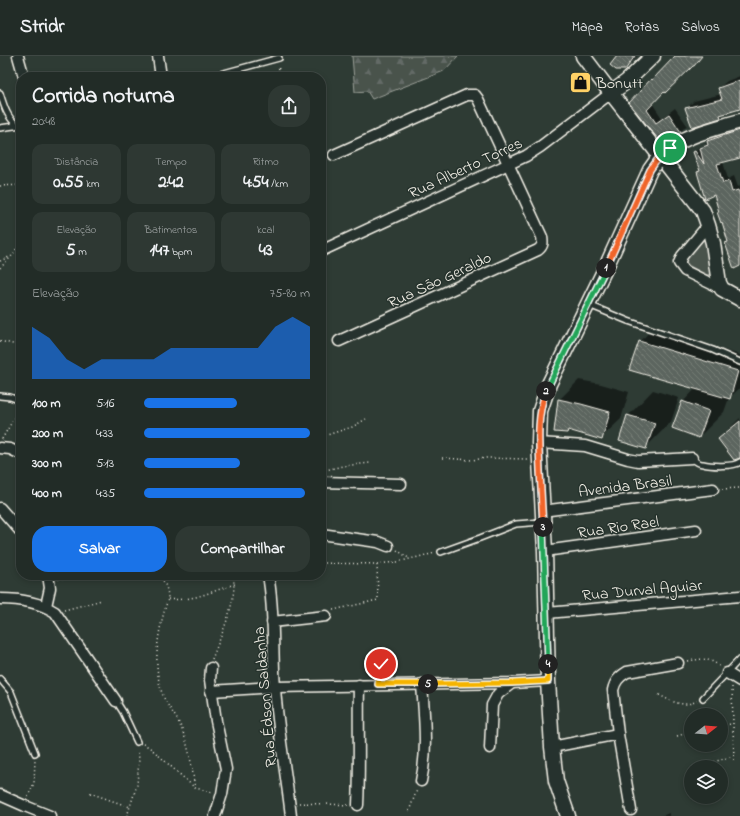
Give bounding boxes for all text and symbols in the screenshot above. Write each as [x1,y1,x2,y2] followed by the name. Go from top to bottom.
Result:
[20,14,64,41] text: Stridr
[572,17,603,38] text: Mapa
[625,17,659,38] text: Rotas
[681,17,720,38] text: Salvos
[568,69,594,95] shop icon: Bonutt
[595,72,643,96] place label: Bonutt
[32,81,175,113] text: Corrida noturna
[268,85,310,127] button: share
[32,112,55,131] text: 20:48
[653,131,687,165] pin
[405,132,527,206] street label: Rua Alberto Torres
[659,137,681,159] icon: arrive
[55,154,98,170] text: Distância
[155,154,187,170] text: Tempo
[253,154,279,170] text: Ritmo
[53,170,83,195] text: 0.55
[158,170,184,195] text: 2:42
[243,170,268,195] text: 4:54
[83,176,100,192] text: km
[268,176,288,192] text: /km
[56,222,96,238] text: Elevação
[145,222,197,238] text: Batimentos
[257,222,274,238] text: kcal
[66,238,76,263] text: 5
[150,238,169,263] text: 147
[259,238,273,263] text: 43
[76,244,87,260] text: m
[169,244,192,260] text: bpm
[384,246,496,315] street label: Rua Sāo Geraldo
[596,258,616,278] pin: 1
[604,260,608,276] text: 1
[32,284,79,303] text: Elevação
[270,284,310,303] text: 75–80 m
[536,381,556,401] pin: 2
[543,383,549,399] text: 2
[32,394,61,413] text: 100 m
[96,394,114,413] text: 5:16
[32,424,63,443] text: 200 m
[96,424,113,443] text: 4:33
[32,454,62,473] text: 300 m
[96,454,114,473] text: 5:13
[577,469,674,505] street label: Avenida Brasil
[32,484,62,503] text: 400 m
[96,484,115,503] text: 4:35
[576,510,661,546] street label: Rua Rio Rael
[533,517,553,537] pin: 3
[541,519,545,535] text: 3
[32,526,167,572] button: Salvar
[175,526,310,572] button: Compartilhar
[581,574,703,608] street label: Rua Durval Aguiar
[248,626,284,768] street label: Rua Édson Saldanha
[364,647,398,681] pin
[370,653,392,675] icon: check
[538,654,558,674] pin: 4
[546,656,550,672] text: 4
[418,674,438,694] pin: 5
[425,676,431,692] text: 5
[684,708,728,752] north arrow
[684,708,728,804] map controls
[684,760,728,804] button: layers

